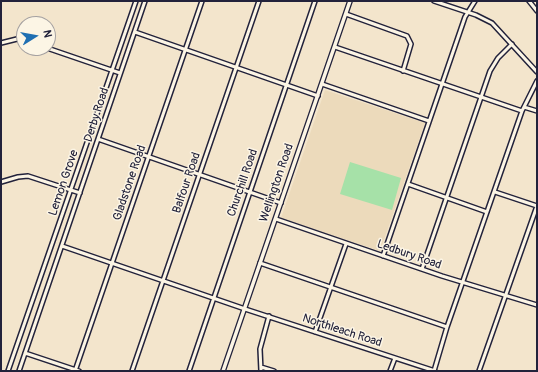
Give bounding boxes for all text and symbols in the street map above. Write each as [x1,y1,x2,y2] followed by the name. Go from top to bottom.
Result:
[16,16,56,56] north arrow
[40,29,54,39] text: N
[81,86,113,144] street label: Derby Road
[257,142,297,224] street label: Wellington Road
[110,143,150,223] street label: Gladstone Road
[225,147,261,219] street label: Churchill Road
[46,148,82,218] street label: Lemon Grove
[170,151,204,215] street label: Balfour Road
[375,237,443,273] street label: Ledbury Road
[300,311,384,351] street label: Northleach Road

